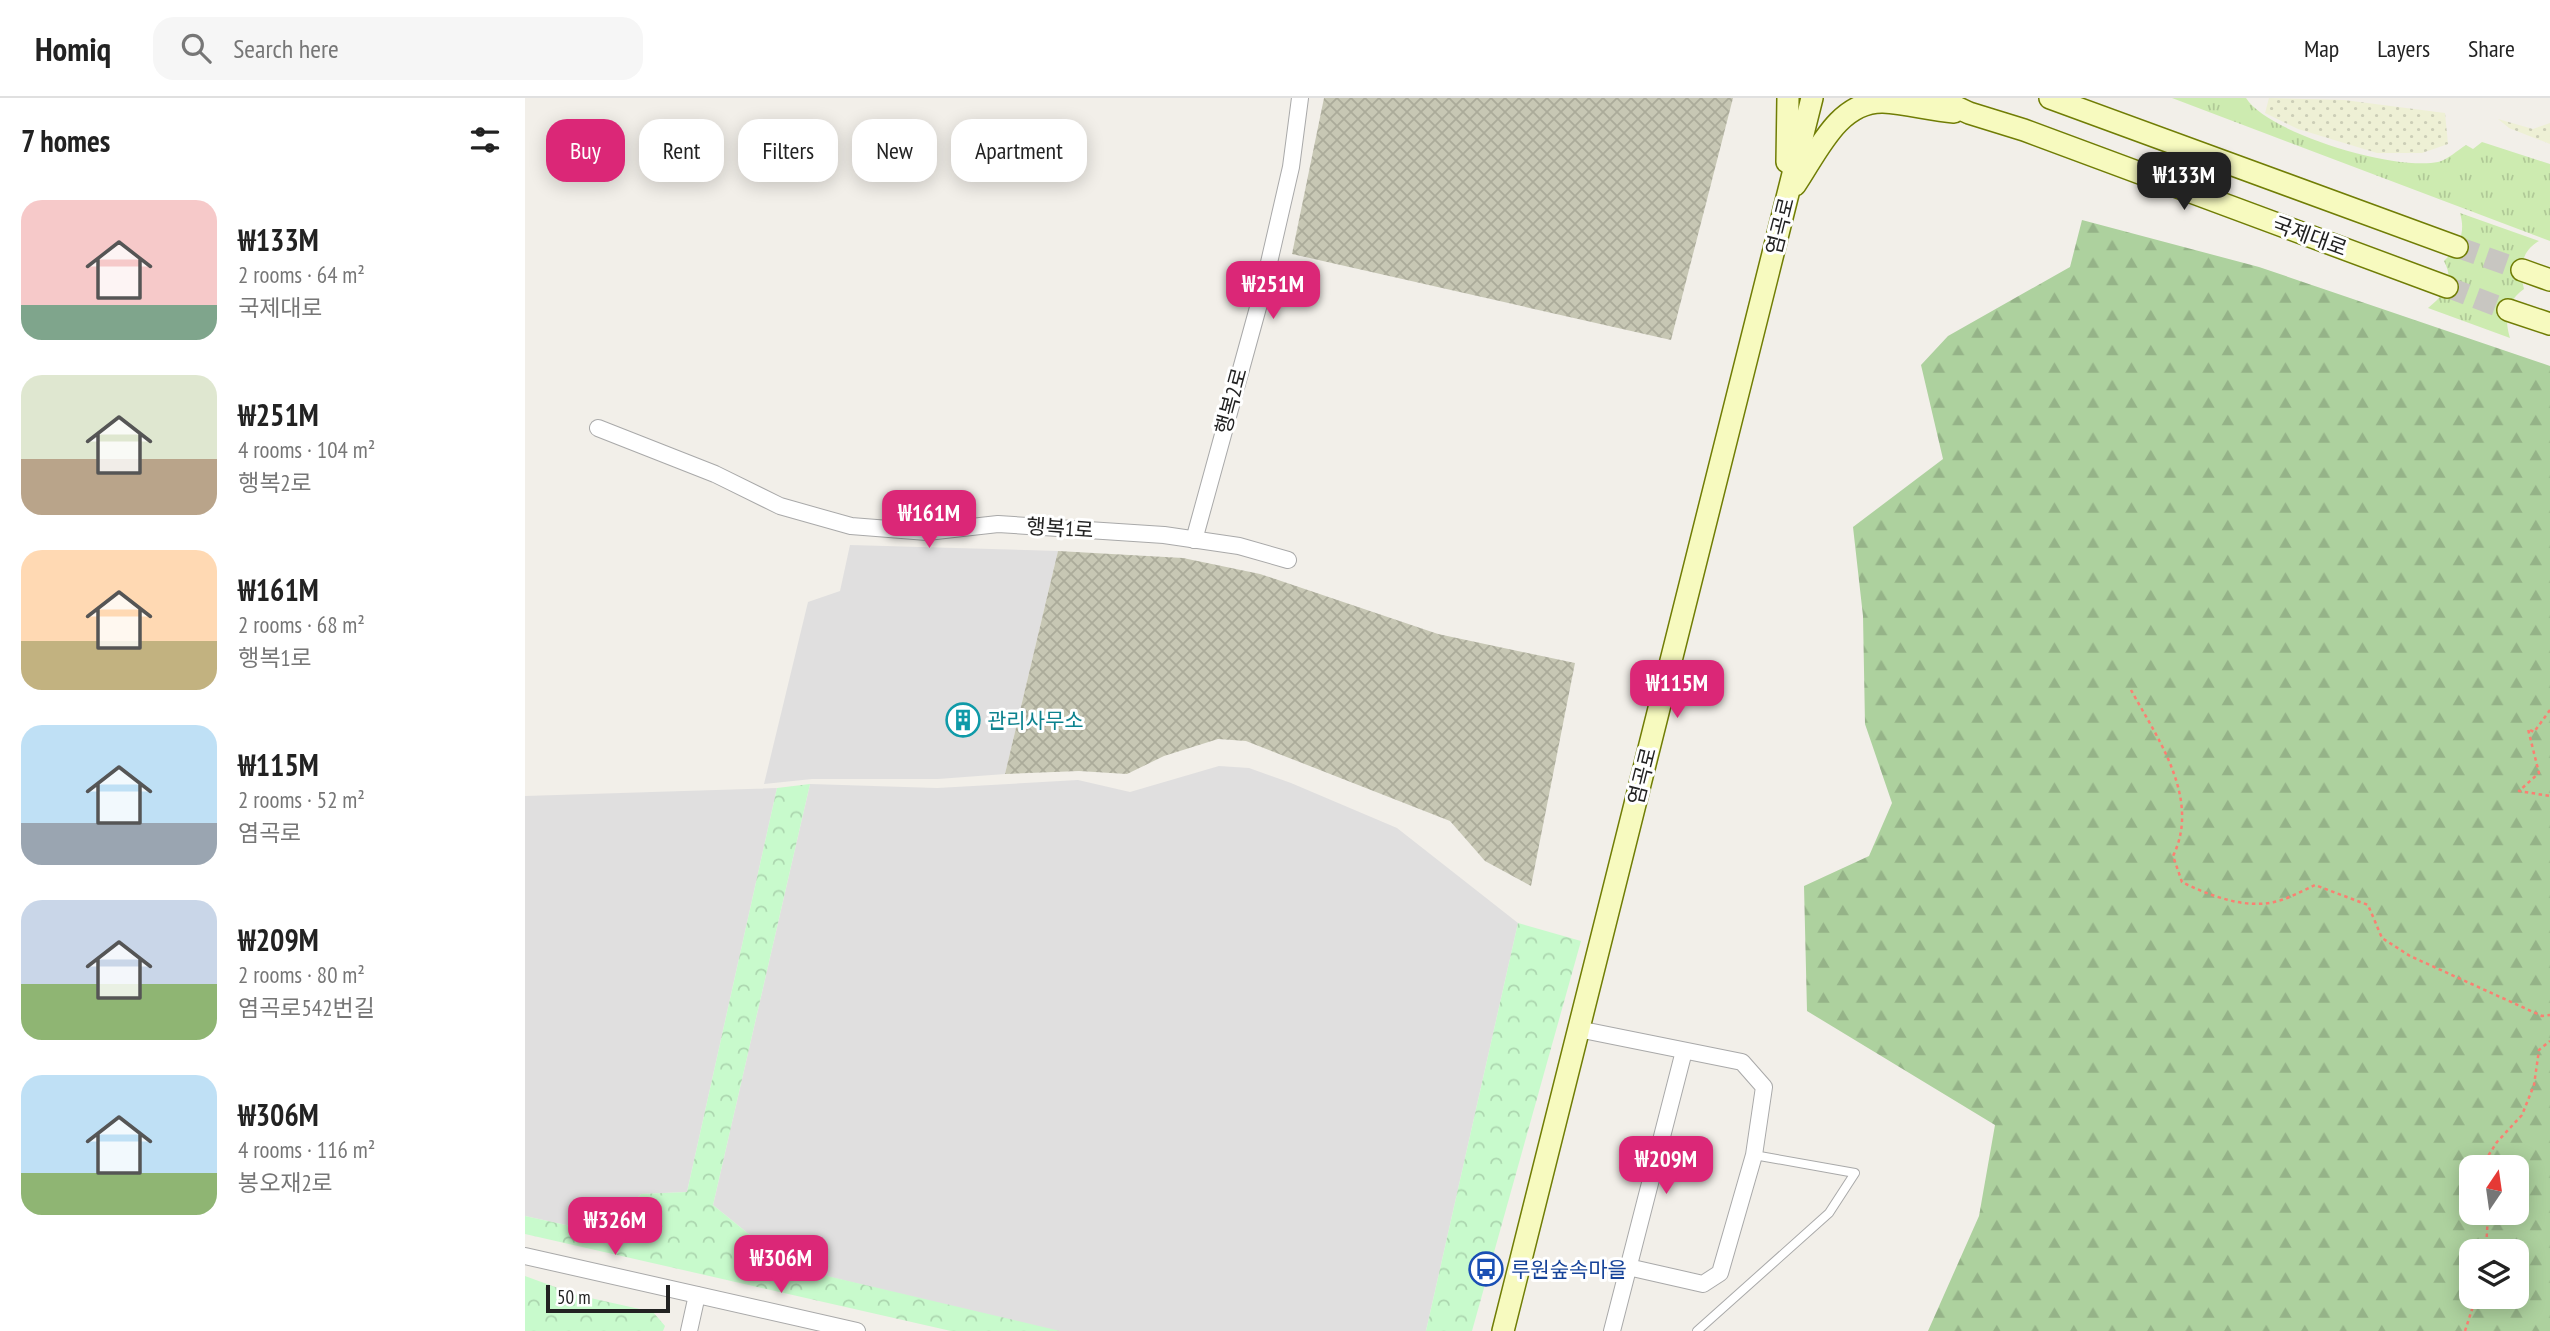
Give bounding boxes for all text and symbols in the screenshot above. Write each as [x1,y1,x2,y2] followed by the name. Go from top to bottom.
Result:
[153,17,643,80] search box
[35,27,111,70] text: Homiq
[177,29,215,67] icon: search
[233,32,339,65] text: Search here
[2304,33,2339,64] text: Map
[2377,33,2430,64] text: Layers
[2468,33,2515,64] text: Share
[546,119,625,182] chip: Buy
[639,119,724,182] chip: Rent
[738,119,838,182] chip: Filters
[852,119,937,182] chip: New
[951,119,1087,182] chip: Apartment
[21,121,110,160] text: 7 homes
[466,121,504,159] icon: filters
[2135,152,2233,212] pin: ₩133M
[2153,160,2215,189] text: ₩133M
[1760,195,1800,257] street label: 염곡로
[2269,210,2351,262] street label: 국제대로
[238,220,319,259] text: ₩133M
[77,228,161,312] icon: home
[238,260,365,289] text: 2 rooms · 64 m²
[1224,262,1322,321] pin: ₩251M
[1242,269,1304,298] text: ₩251M
[238,293,323,322] text: 국제대로
[1209,365,1253,437] street label: 행복2로
[238,395,319,434] text: ₩251M
[77,403,161,487] icon: home
[238,435,375,464] text: 4 rooms · 104 m²
[238,468,312,497] text: 행복2로
[880,490,978,550] pin: ₩161M
[898,498,960,527] text: ₩161M
[1025,512,1095,544] street label: 행복1로
[238,570,319,609] text: ₩161M
[77,578,161,662] icon: home
[238,610,365,639] text: 2 rooms · 68 m²
[238,643,312,672] text: 행복1로
[1628,660,1726,720] pin: ₩115M
[1646,668,1708,697] text: ₩115M
[944,701,982,739] building icon: 관리사무소
[987,707,1084,734] place label: 관리사무소
[238,745,319,784] text: ₩115M
[1622,745,1662,807] street label: 염곡로
[77,753,161,837] icon: home
[238,785,365,814] text: 2 rooms · 52 m²
[238,818,301,847] text: 염곡로
[238,920,319,959] text: ₩209M
[77,928,161,1012] icon: home
[238,960,365,989] text: 2 rooms · 80 m²
[238,993,375,1022] text: 염곡로542번길
[238,1095,319,1134] text: ₩306M
[77,1103,161,1187] icon: home
[238,1135,375,1164] text: 4 rooms · 116 m²
[1617,1136,1715,1196] pin: ₩209M
[1635,1144,1697,1173] text: ₩209M
[2459,1155,2529,1225] north arrow
[2459,1155,2529,1309] map controls
[238,1168,333,1197] text: 봉오재2로
[566,1198,664,1257] pin: ₩326M
[584,1205,646,1234] text: ₩326M
[732,1236,830,1295] pin: ₩306M
[2459,1239,2529,1309] button: layers
[750,1243,812,1272] text: ₩306M
[1467,1250,1505,1288] bus stop icon: 루원숲속마을
[1511,1256,1627,1283] place label: 루원숲속마을
[546,1282,670,1314] scale bar
[557,1285,591,1309] text: 50 m

